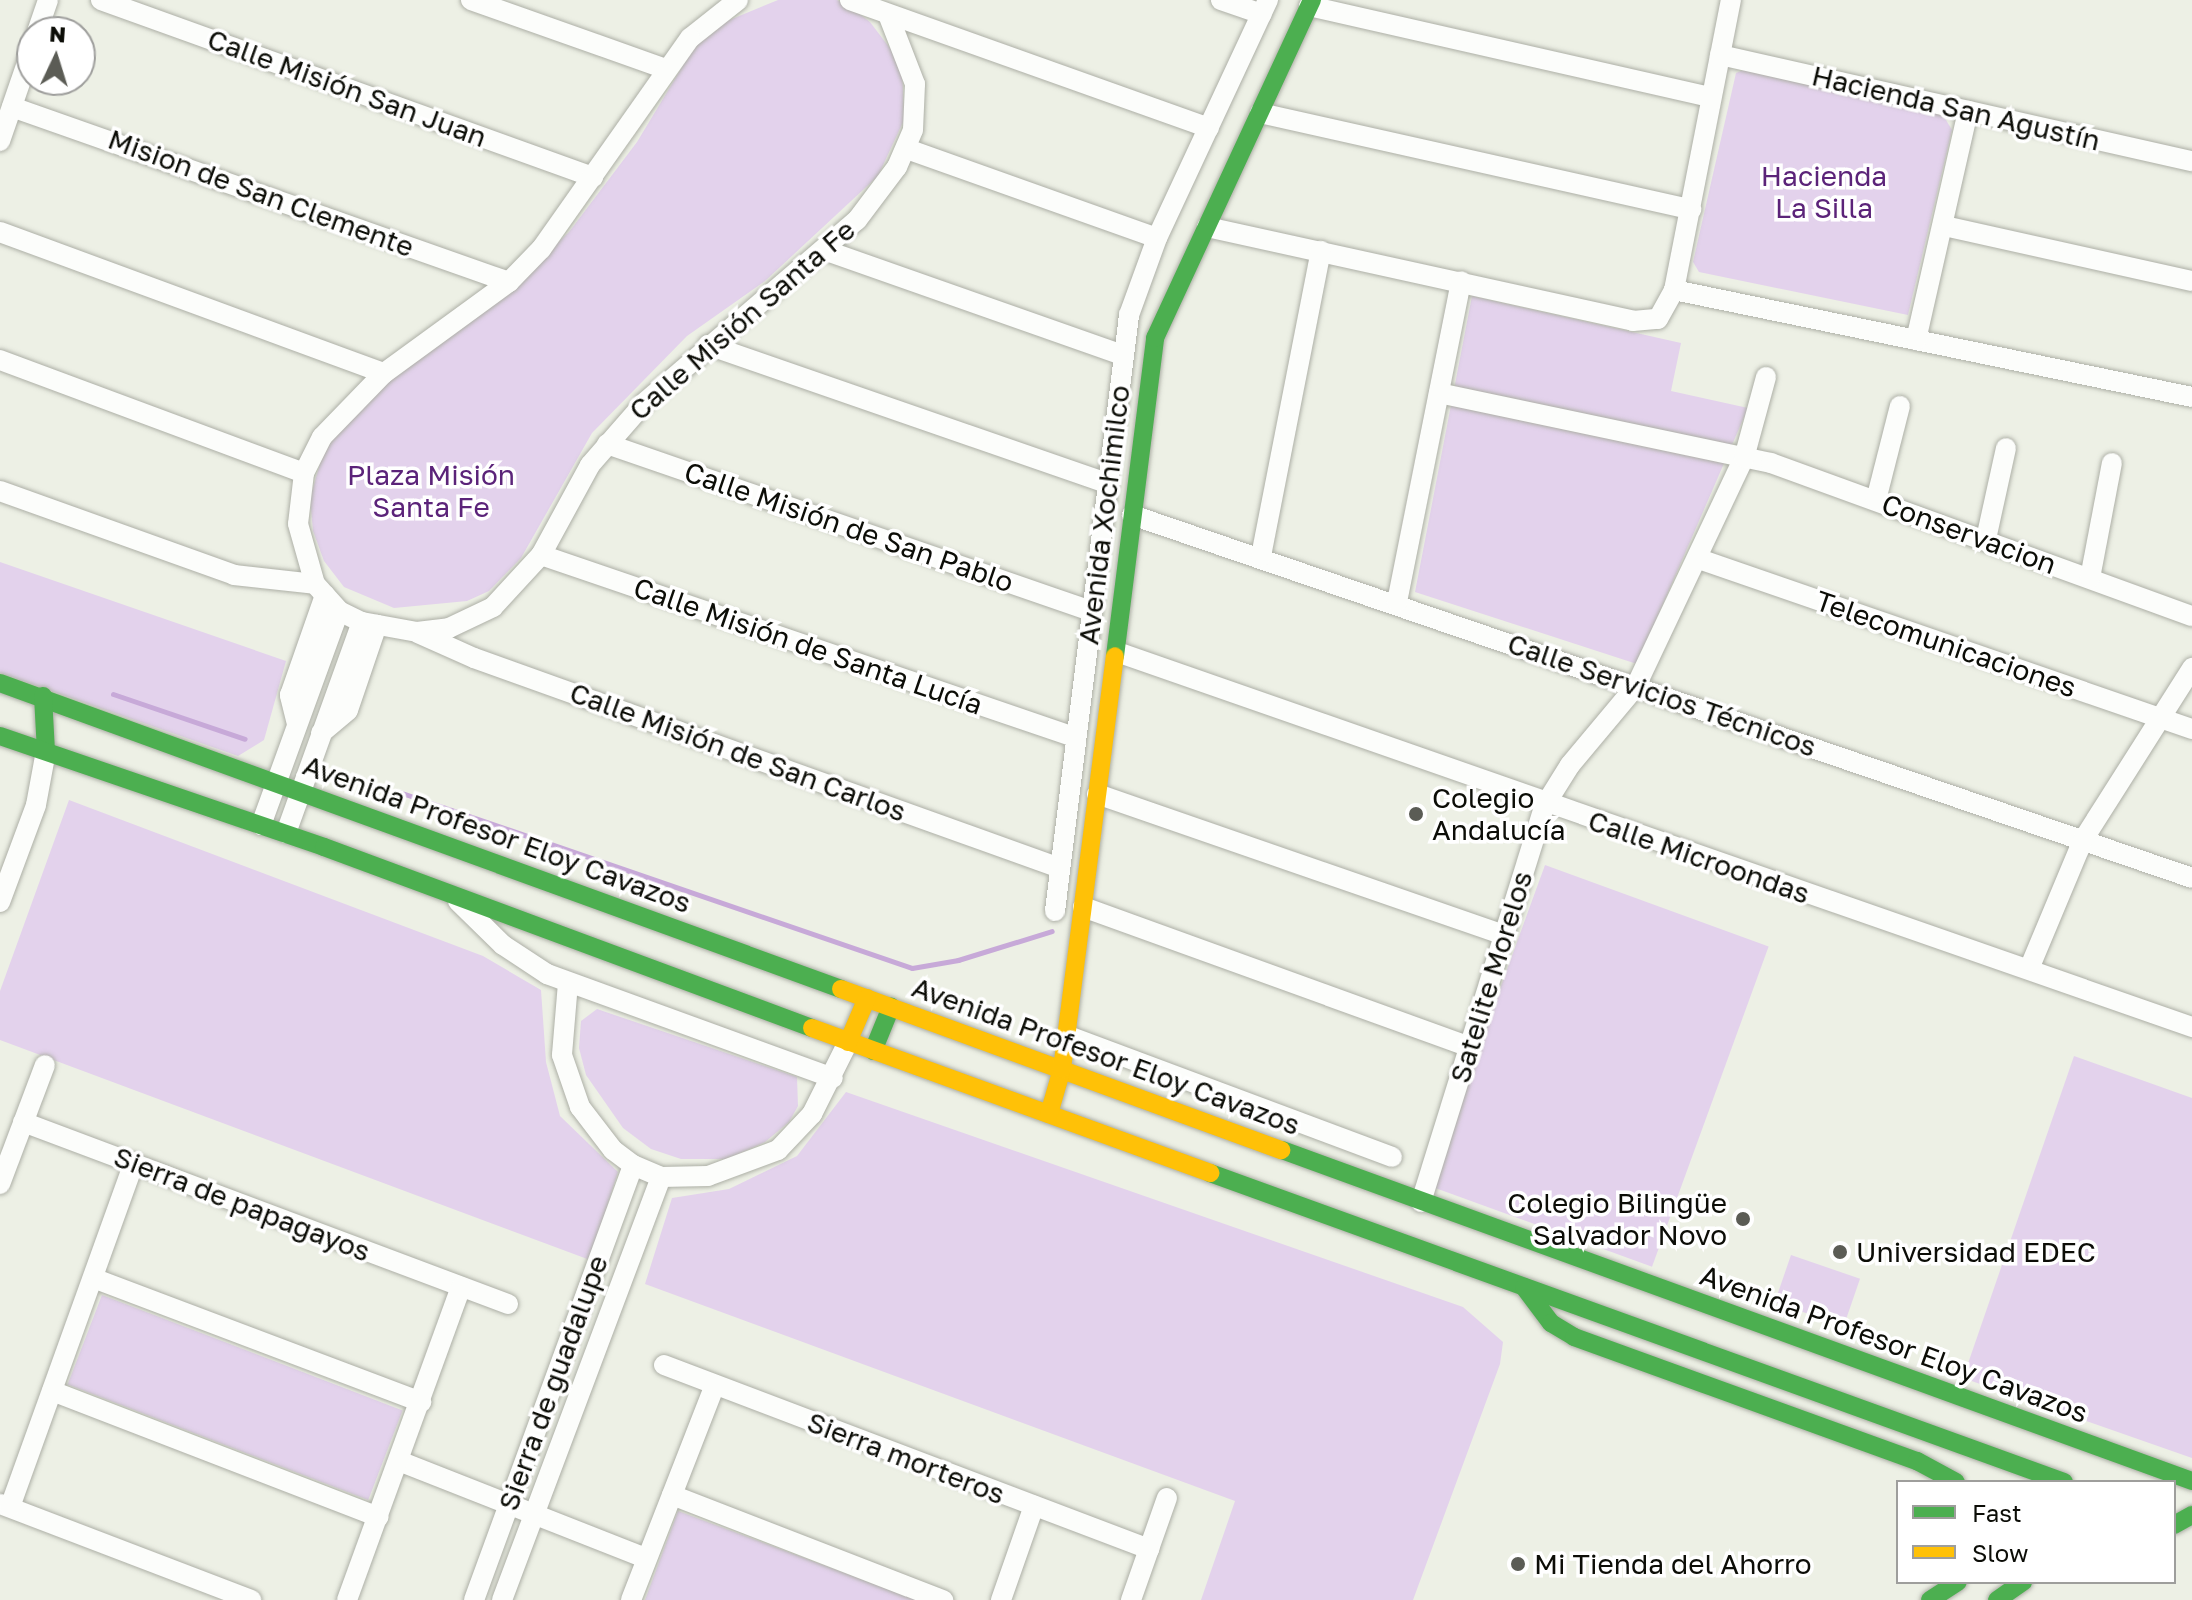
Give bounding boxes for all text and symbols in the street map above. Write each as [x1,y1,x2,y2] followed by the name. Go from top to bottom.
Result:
[16,16,96,96] north arrow
[48,20,67,48] text: N
[203,22,491,154] street label: Calle Misión San Juan
[1809,58,2103,158] street label: Hacienda San Agustín
[104,122,418,264] street label: Mision de San Clemente
[1761,159,1887,225] park label: Hacienda La Silla
[622,213,862,427] street label: Calle Misión Santa Fe
[1071,383,1137,647] street label: Avenida Xochimilco
[680,455,1018,599] street label: Calle Misión de San Pablo
[347,458,515,524] park label: Plaza Misión Santa Fe
[1877,487,2061,581] street label: Conservacion
[629,570,987,722] street label: Calle Misión de Santa Lucía
[1811,584,2081,704] street label: Telecomunicaciones
[1503,626,1821,764] street label: Calle Servicios Técnicos
[565,675,911,829] street label: Calle Misión de San Carlos
[299,748,695,920] street label: Avenida Profesor Eloy Cavazos
[1432,781,1566,847] place label: Colegio Andalucía
[1584,803,1814,911] street label: Calle Microondas
[1407,805,1425,823] marker: Colegio Andalucía
[1443,867,1539,1087] street label: Satelite Morelos
[908,970,1304,1142] street label: Avenida Profesor Eloy Cavazos
[109,1140,375,1268] street label: Sierra de papagayos
[1507,1186,1727,1252] place label: Colegio Bilingüe Salvador Novo
[1734,1210,1752,1228] marker: Colegio Bilingüe Salvador Novo
[1856,1235,2096,1269] place label: Universidad EDEC
[1831,1243,1849,1261] marker: Universidad EDEC
[491,1251,615,1515] street label: Sierra de guadalupe
[1696,1258,2092,1430] street label: Avenida Profesor Eloy Cavazos
[803,1405,1009,1511] street label: Sierra morteros
[1896,1480,2176,1584] legend
[1972,1498,2022,1527] text: Fast
[1972,1538,2028,1567] text: Slow
[1534,1547,1812,1581] place label: Mi Tienda del Ahorro
[1509,1555,1527,1573] marker: Mi Tienda del Ahorro

